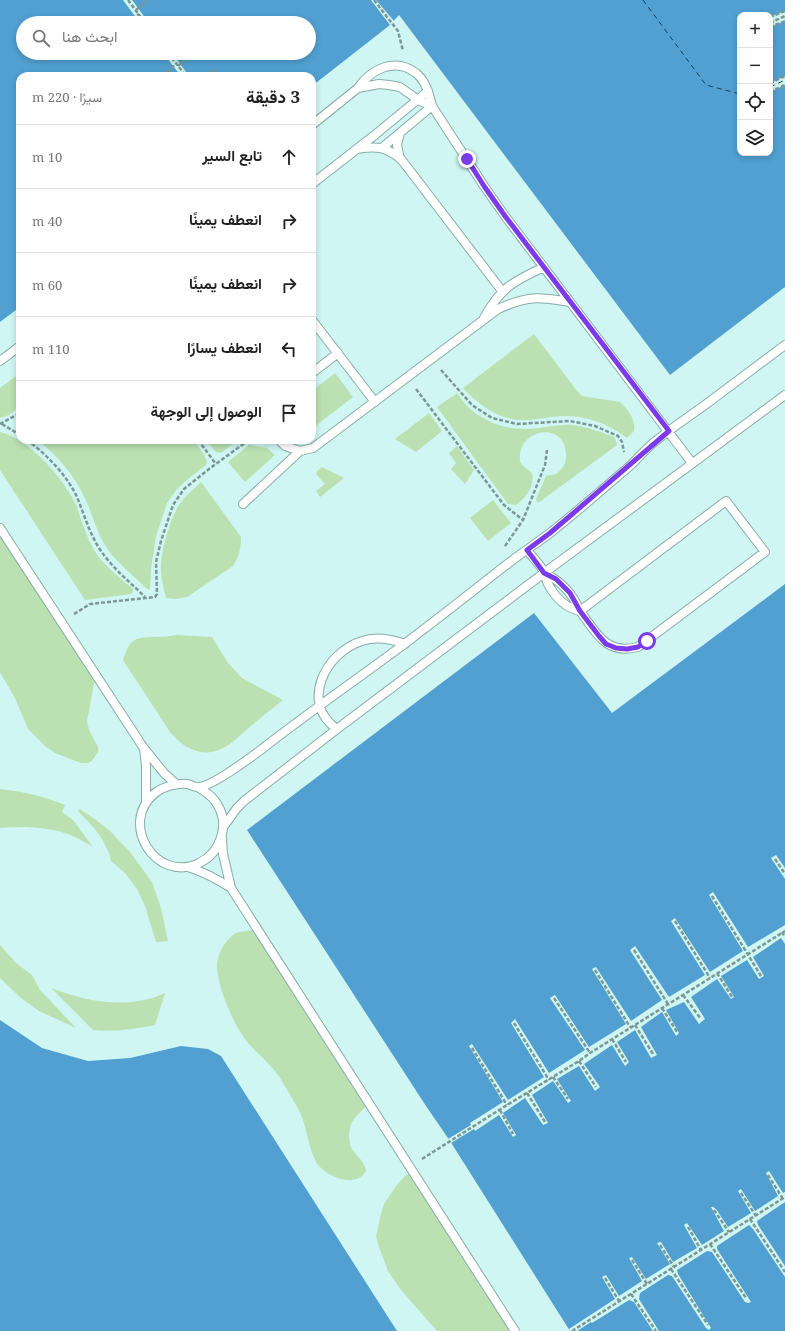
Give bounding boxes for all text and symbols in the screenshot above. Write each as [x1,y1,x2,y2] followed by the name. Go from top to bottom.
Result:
[737,12,773,156] map controls
[737,12,773,48] button: +
[16,16,316,60] search box
[62,26,117,46] text: ابحث هنا
[30,27,52,49] icon: search
[737,48,773,84] button: −
[737,84,773,120] button: locate
[246,85,300,108] text: 3 دقيقة
[32,88,102,106] text: سيرًا · 220 m
[737,120,773,156] button: layers
[202,145,262,165] text: تابع السير
[278,146,300,168] icon: ahead
[32,148,62,166] text: 10 m
[458,150,476,168] route end
[189,209,262,229] text: انعطف يمينًا
[278,210,300,232] icon: right
[32,212,62,230] text: 40 m
[189,273,262,293] text: انعطف يمينًا
[278,274,300,296] icon: right
[32,276,62,294] text: 60 m
[187,337,262,357] text: انعطف يسارًا
[278,338,300,360] icon: left
[32,340,70,358] text: 110 m
[151,401,262,421] text: الوصول إلى الوجهة
[278,402,300,424] icon: arrive
[638,632,656,650] route start

